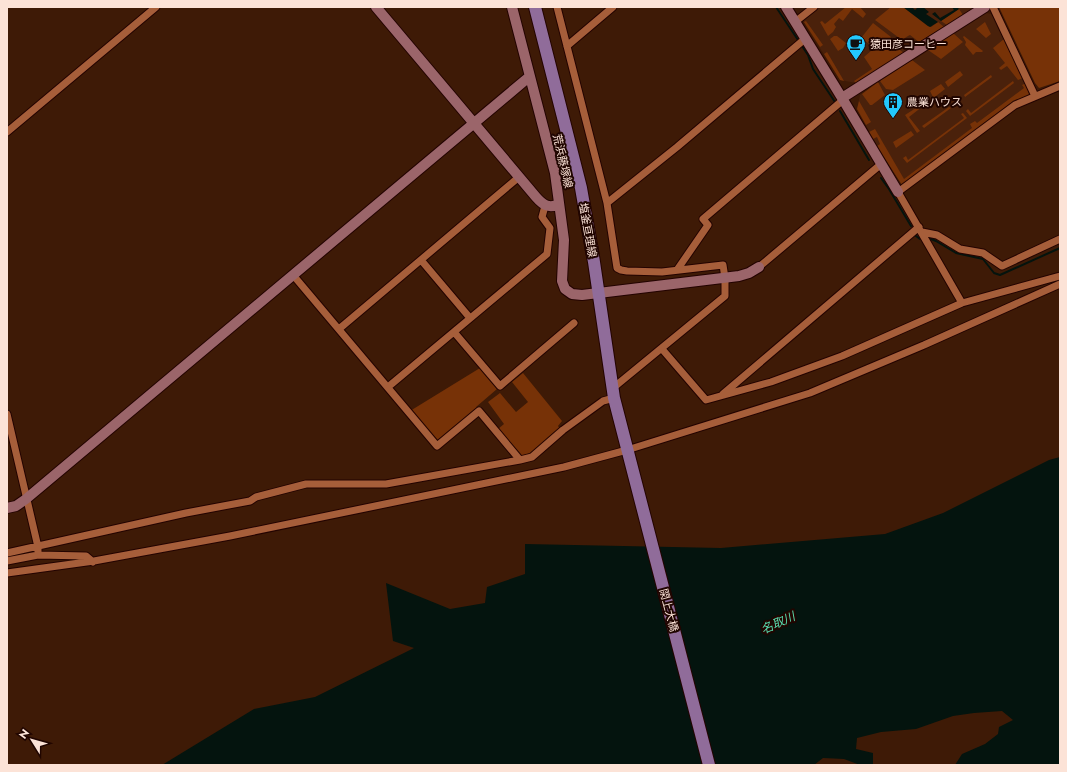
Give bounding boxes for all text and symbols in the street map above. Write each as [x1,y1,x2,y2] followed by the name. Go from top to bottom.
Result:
[845,33,867,61] cafe icon: 猿田彦コーヒー
[870,36,947,52] place label: 猿田彦コーヒー
[882,91,904,119] building icon: 農業ハウス
[907,94,962,110] place label: 農業ハウス
[549,132,577,190] street label: 荒浜藤塚線
[575,202,601,258] street label: 塩釜亘理線
[656,587,682,633] street label: 閖上大橋
[758,607,800,639] water label: 名取川
[12,720,52,760] north arrow
[15,726,33,742] text: N

